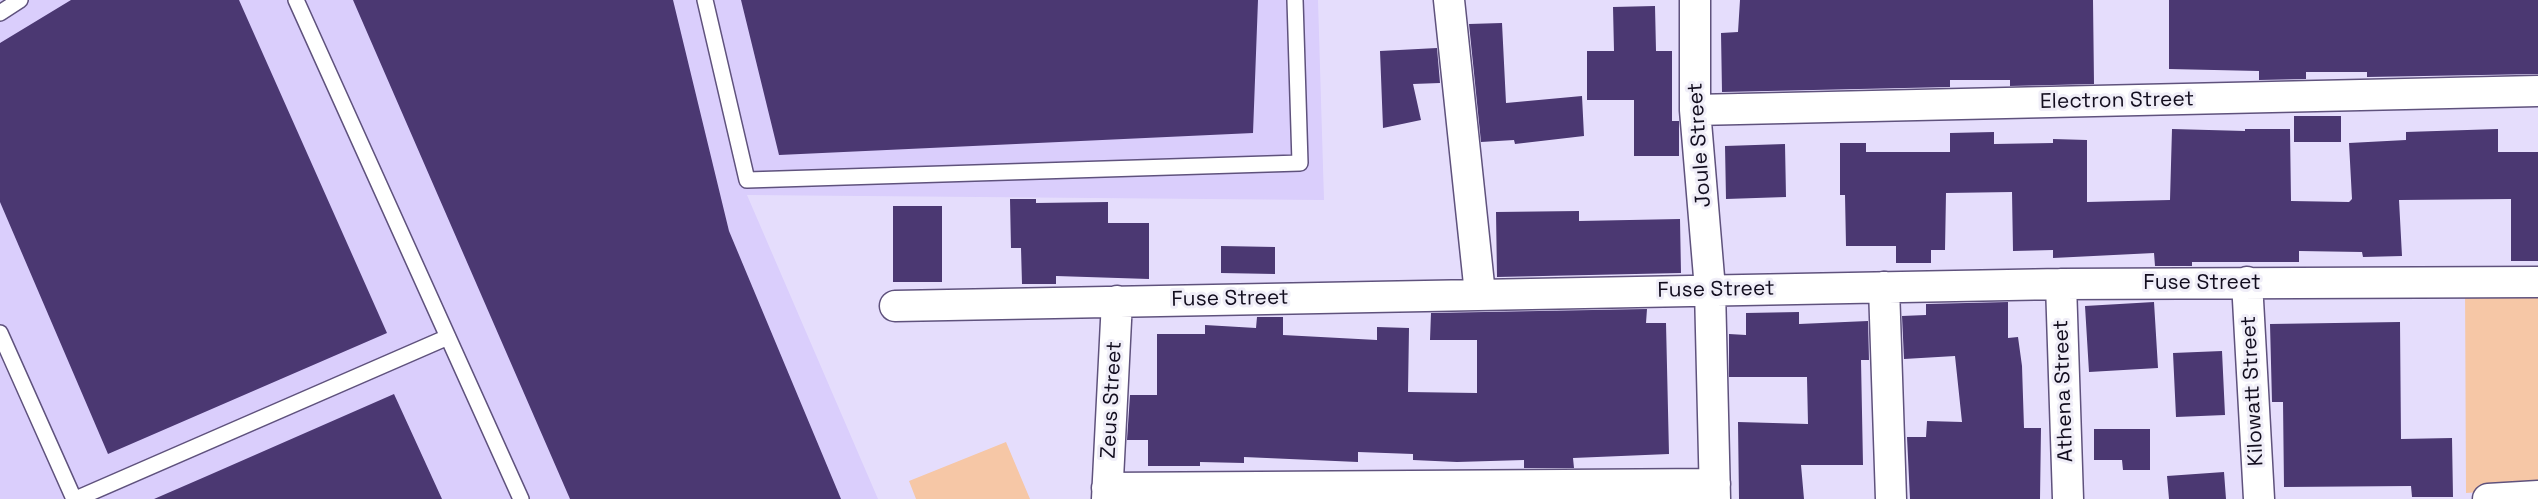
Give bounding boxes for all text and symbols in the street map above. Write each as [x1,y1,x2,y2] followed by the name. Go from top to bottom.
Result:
[1683,82,1717,208] street label: Joule Street
[2040,87,2194,115] street label: Electron Street
[2143,270,2261,296] street label: Fuse Street
[1657,276,1775,304] street label: Fuse Street
[1171,285,1289,313] street label: Fuse Street
[2236,315,2270,467] street label: Kilowatt Street
[2049,319,2079,463] street label: Athena Street
[1096,341,1128,459] street label: Zeus Street

